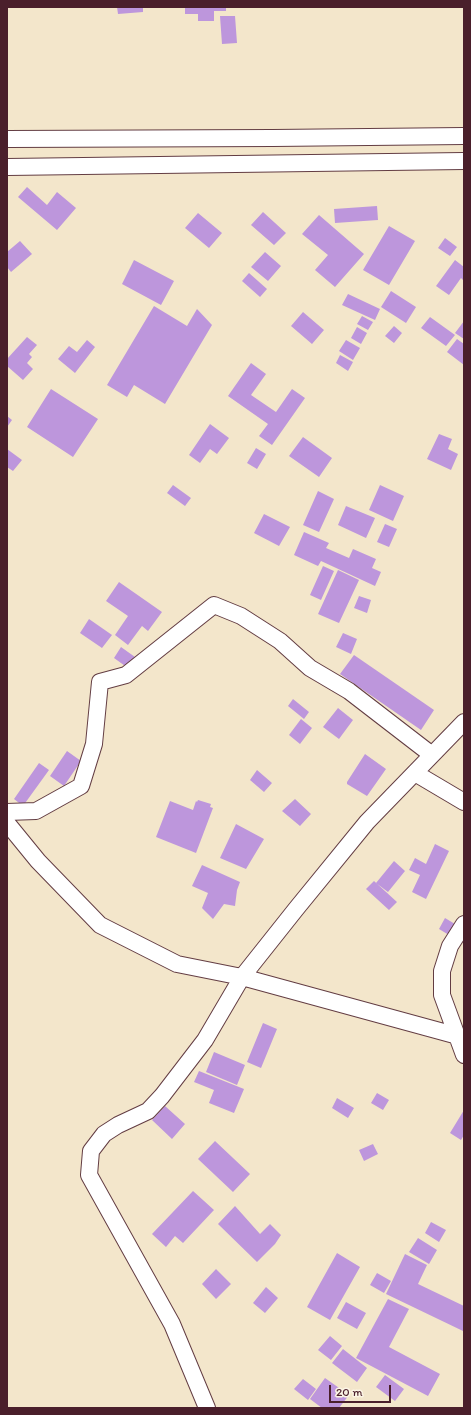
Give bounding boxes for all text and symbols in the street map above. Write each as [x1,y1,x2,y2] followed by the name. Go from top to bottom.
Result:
[331,1377,393,1403] scale bar
[336,1385,363,1399] text: 20 m

